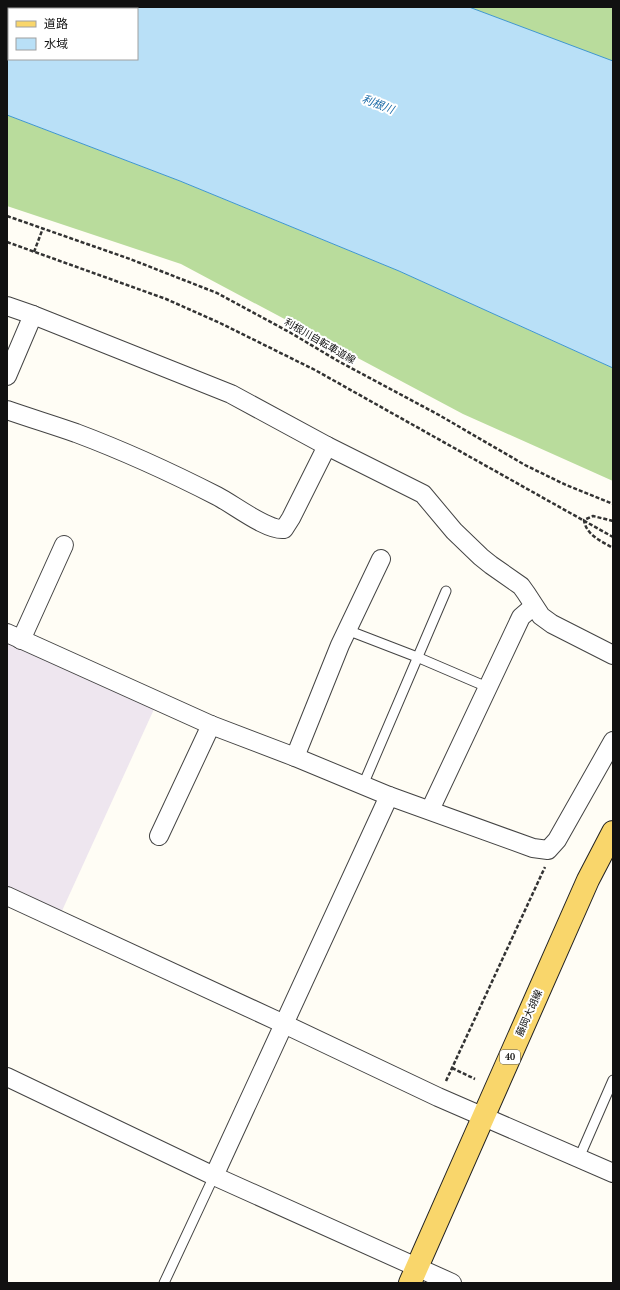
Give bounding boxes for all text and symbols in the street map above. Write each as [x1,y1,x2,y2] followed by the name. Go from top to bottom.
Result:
[8,8,138,60] legend
[44,16,68,31] text: 道路
[44,36,68,51] text: 水域
[360,92,397,117] water label: 利根川
[282,315,358,367] street label: 利根川自転車道線
[513,988,545,1038] street label: 藤岡大胡線
[500,1050,520,1064] road number: 40

